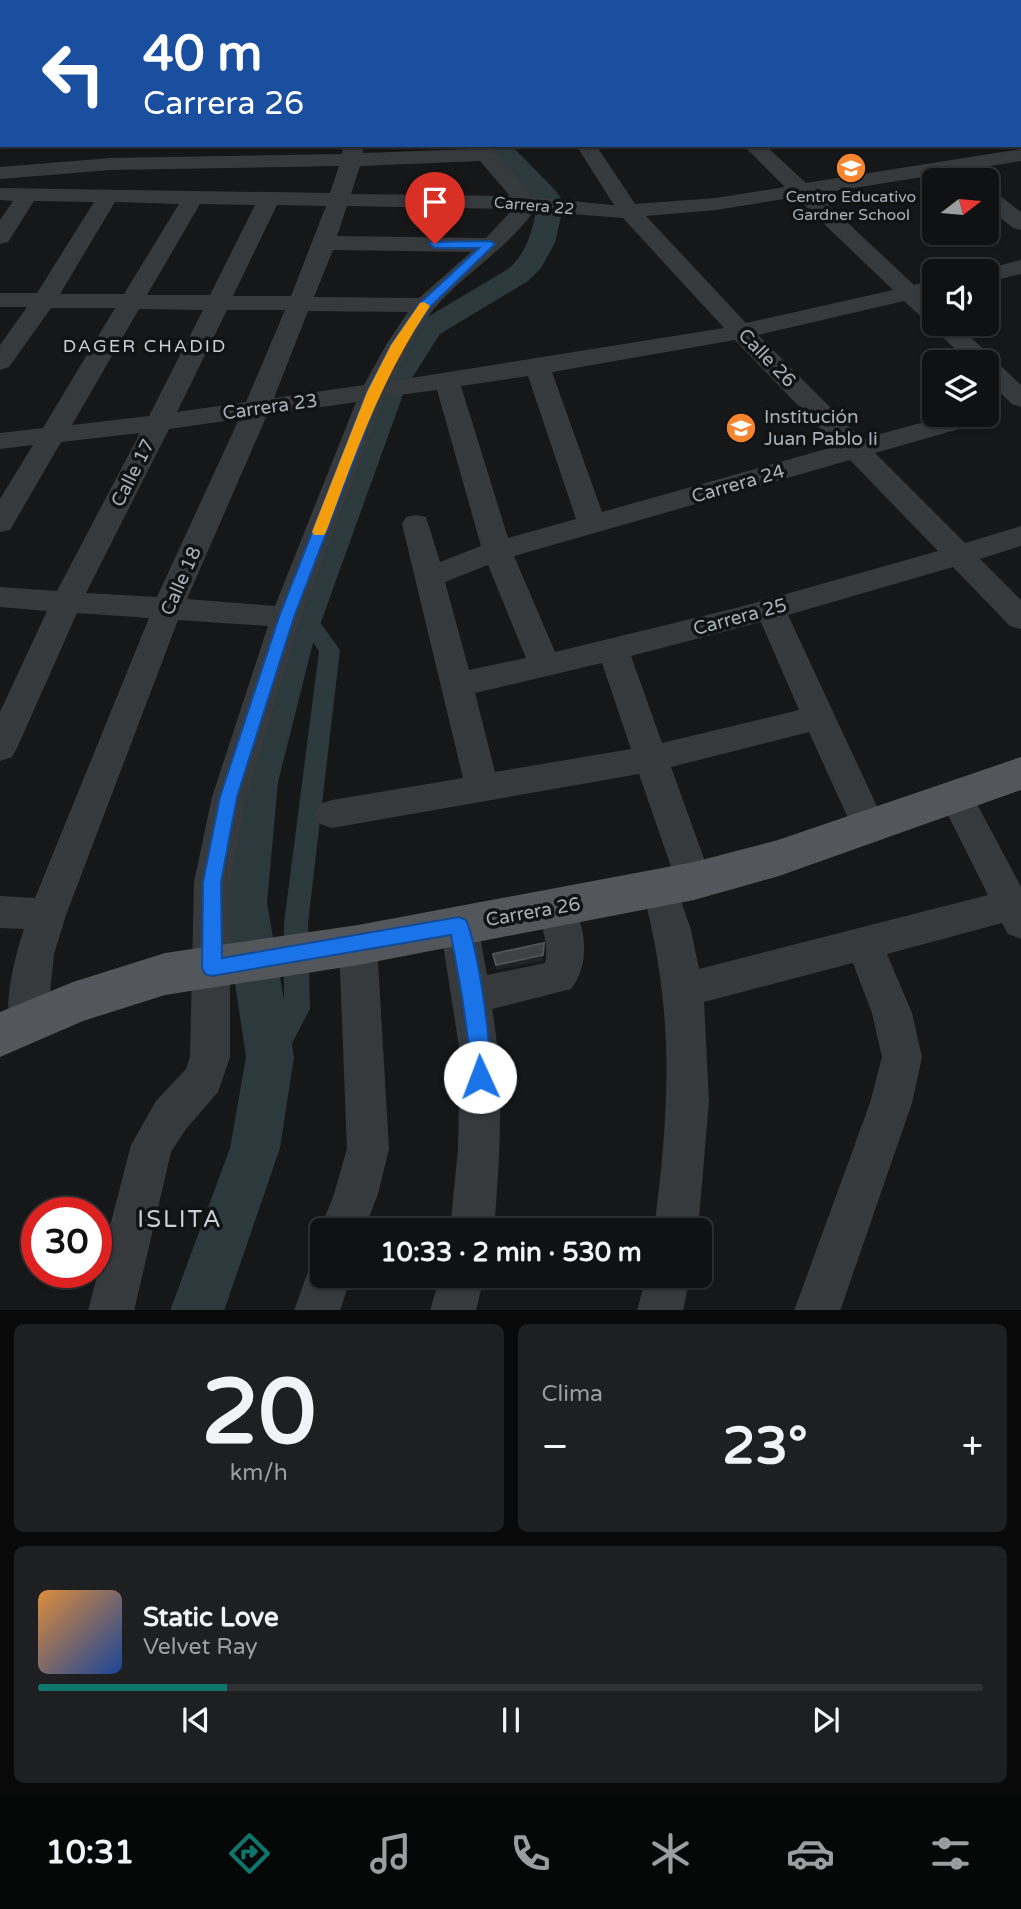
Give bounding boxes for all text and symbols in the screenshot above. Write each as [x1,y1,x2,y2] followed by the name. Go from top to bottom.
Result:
[143,25,262,84] text: 40 m
[28,28,119,119] icon: left
[143,85,304,123] text: Carrera 26
[834,151,868,185] school or university icon: Centro Educativo Gardner School
[922,168,999,245] north arrow
[922,168,999,427] map controls
[405,172,465,244] pin
[416,183,454,221] icon: arrive
[786,187,916,225] place label: Centro Educativo Gardner School
[493,193,575,219] street label: Carrera 22
[922,259,999,336] button: sound
[734,324,800,392] street label: Calle 26
[63,335,227,357] district label: DAGER CHADID
[922,350,999,427] button: layers
[221,389,319,425] street label: Carrera 23
[764,406,878,450] place label: Institución Juan Pablo Ii
[724,411,758,445] school or university icon: Institución Juan Pablo Ii
[107,436,159,510] street label: Calle 17
[689,460,787,508] street label: Carrera 24
[156,543,206,619] street label: Calle 18
[691,594,789,640] street label: Carrera 25
[484,893,582,931] street label: Carrera 26
[443,1040,517,1114] position arrow
[21,1197,112,1288] speed limit sign: 30
[137,1205,223,1234] district label: ISLITA
[380,1237,642,1268] text: 10:33 · 2 min · 530 m
[202,1358,316,1468] text: 20
[542,1380,603,1408] text: Clima
[723,1415,808,1478] text: 23°
[542,1424,569,1470] text: −
[962,1424,983,1470] text: +
[230,1459,288,1487] text: km/h
[143,1602,279,1633] text: Static Love
[143,1633,258,1661] text: Velvet Ray
[177,1701,215,1739] icon: previous
[492,1701,530,1739] icon: pause
[807,1701,845,1739] icon: next
[225,1829,274,1878] icon: directions
[366,1829,415,1878] icon: music
[506,1829,555,1878] icon: phone
[646,1829,695,1878] icon: climate
[786,1829,835,1878] icon: car
[926,1829,975,1878] icon: filters
[46,1834,134,1872] text: 10:31

